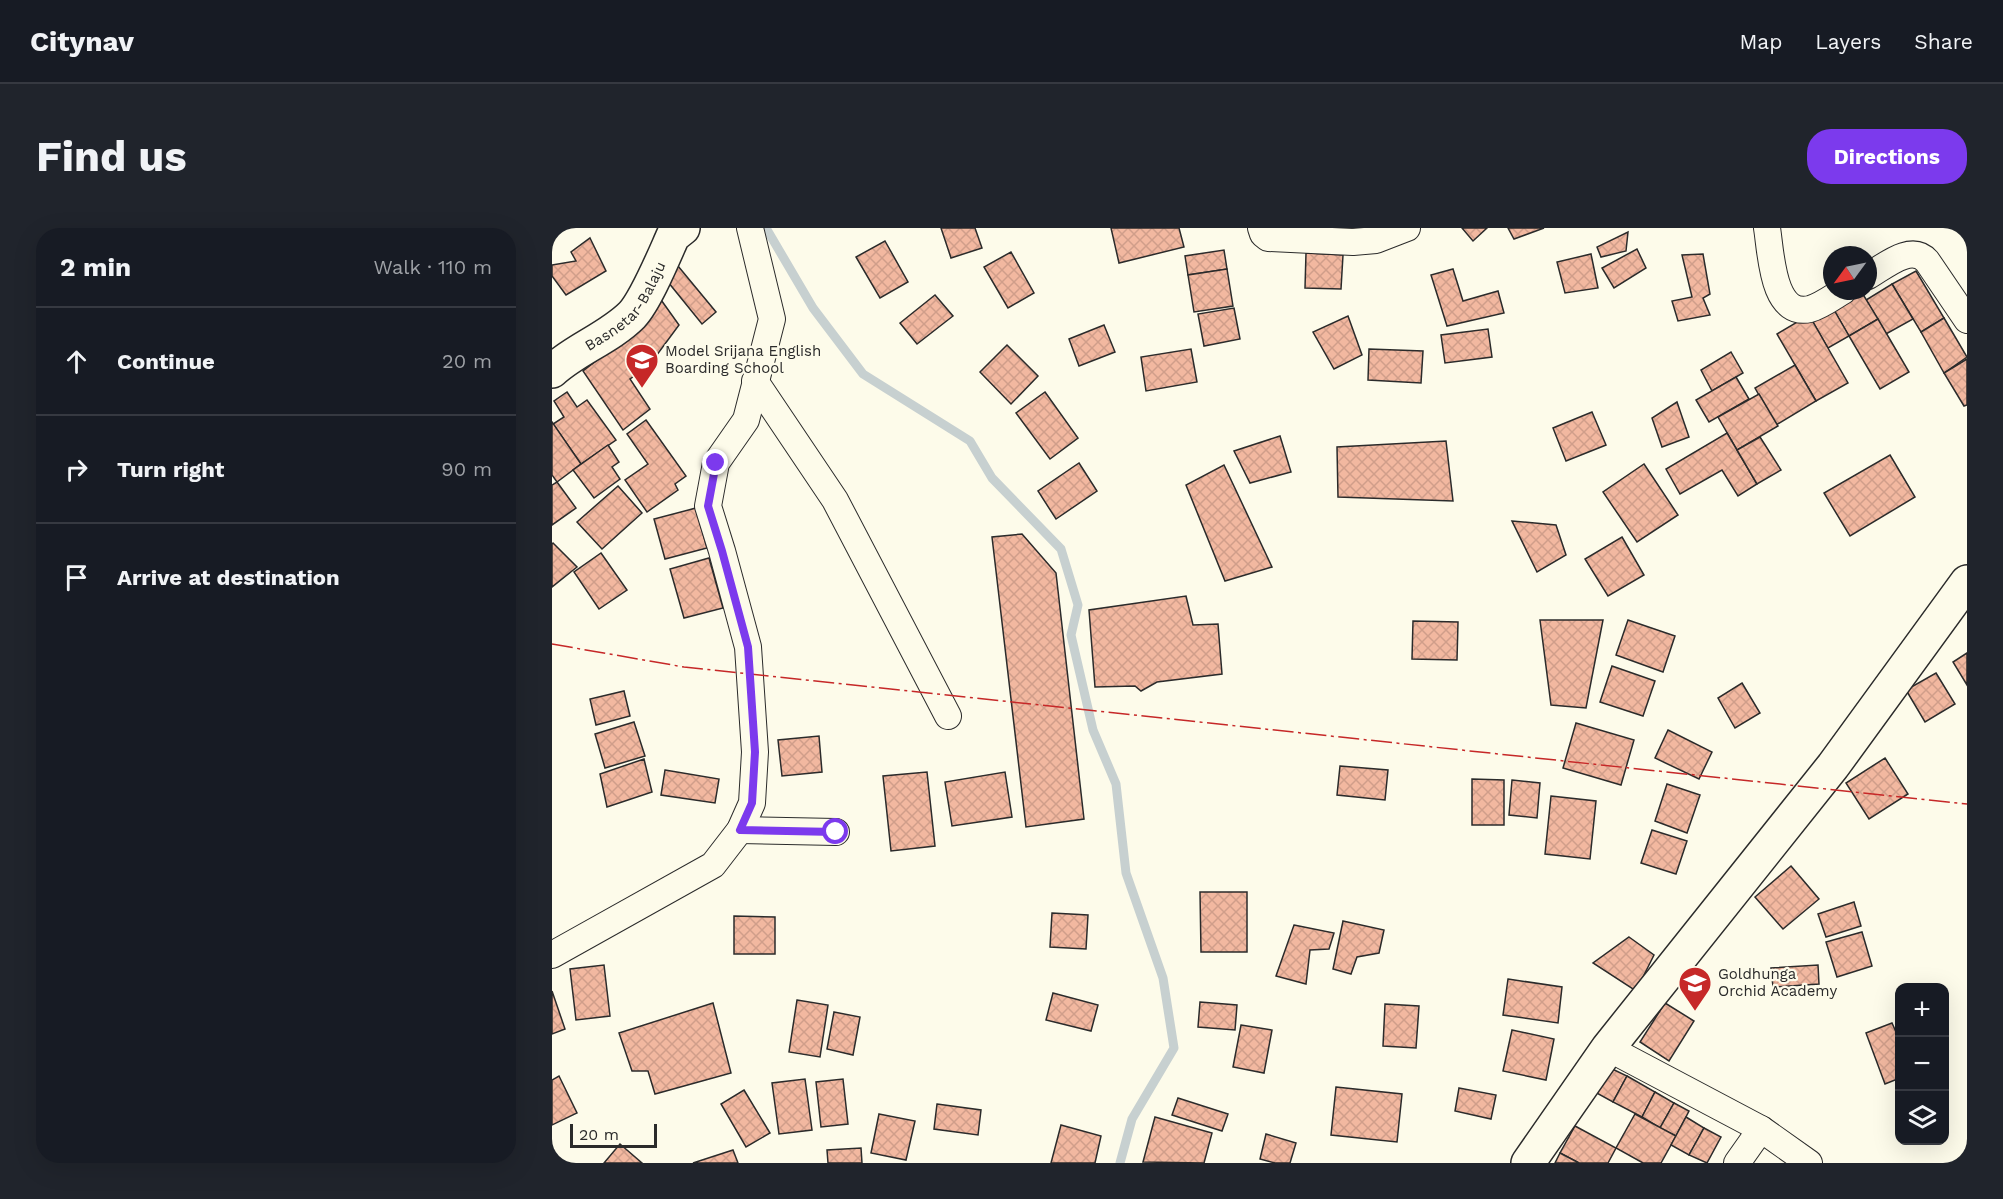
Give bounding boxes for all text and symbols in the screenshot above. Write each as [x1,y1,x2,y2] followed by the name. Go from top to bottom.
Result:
[30,25,134,58] text: Citynav
[1739,29,1782,54] text: Map
[1815,29,1881,54] text: Layers
[1914,29,1973,54] text: Share
[1807,129,1967,184] button: Directions
[36,132,187,181] text: Find us
[1823,246,1877,300] north arrow
[60,252,131,282] text: 2 min
[374,255,492,279] text: Walk · 110 m
[582,259,670,355] street label: Basnetar-Balaju
[624,342,660,389] school or university icon: Model Srijana English Boarding School
[665,342,821,377] place label: Model Srijana English Boarding School
[60,345,93,378] icon: ahead
[117,349,215,374] text: Continue
[442,349,492,373] text: 20 m
[702,449,728,475] route end
[60,453,93,486] icon: right
[117,457,224,482] text: Turn right
[441,457,492,481] text: 90 m
[60,561,93,594] icon: arrive
[117,565,340,590] text: Arrive at destination
[822,818,848,844] route start
[1677,965,1713,1012] school or university icon: Goldhunga Orchid Academy
[1718,965,1837,1000] place label: Goldhunga Orchid Academy
[1895,983,1949,1145] map controls
[1895,983,1949,1037] button: +
[1895,1037,1949,1091] button: −
[1895,1091,1949,1145] button: layers
[570,1121,657,1148] scale bar
[579,1125,619,1144] text: 20 m

